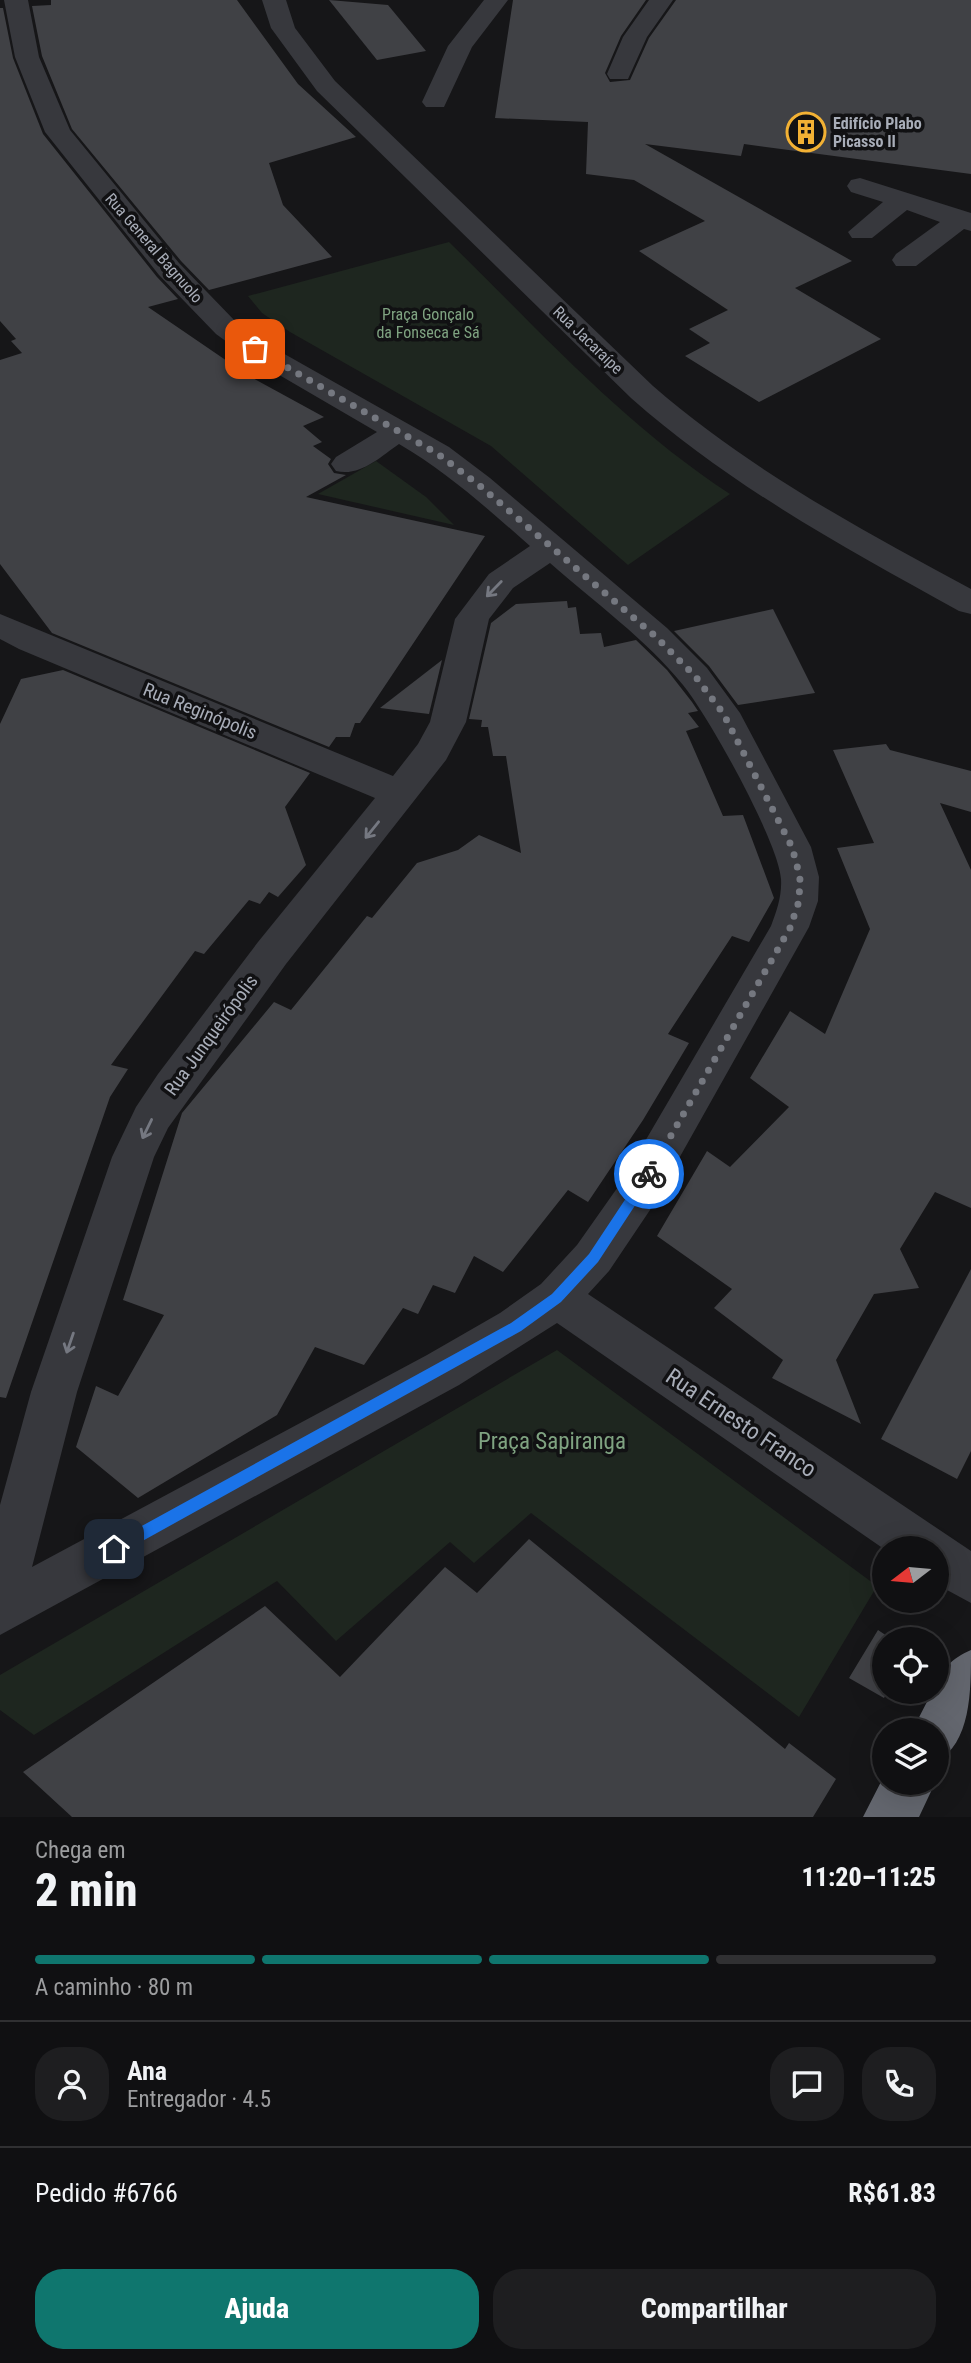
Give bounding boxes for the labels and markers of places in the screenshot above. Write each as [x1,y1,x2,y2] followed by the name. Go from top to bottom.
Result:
[785,111,827,153] building icon: Edifício Plabo Picasso II
[833,114,922,151] place label: Edifício Plabo Picasso II
[225,319,285,379] pin
[84,1519,144,1579] pin

